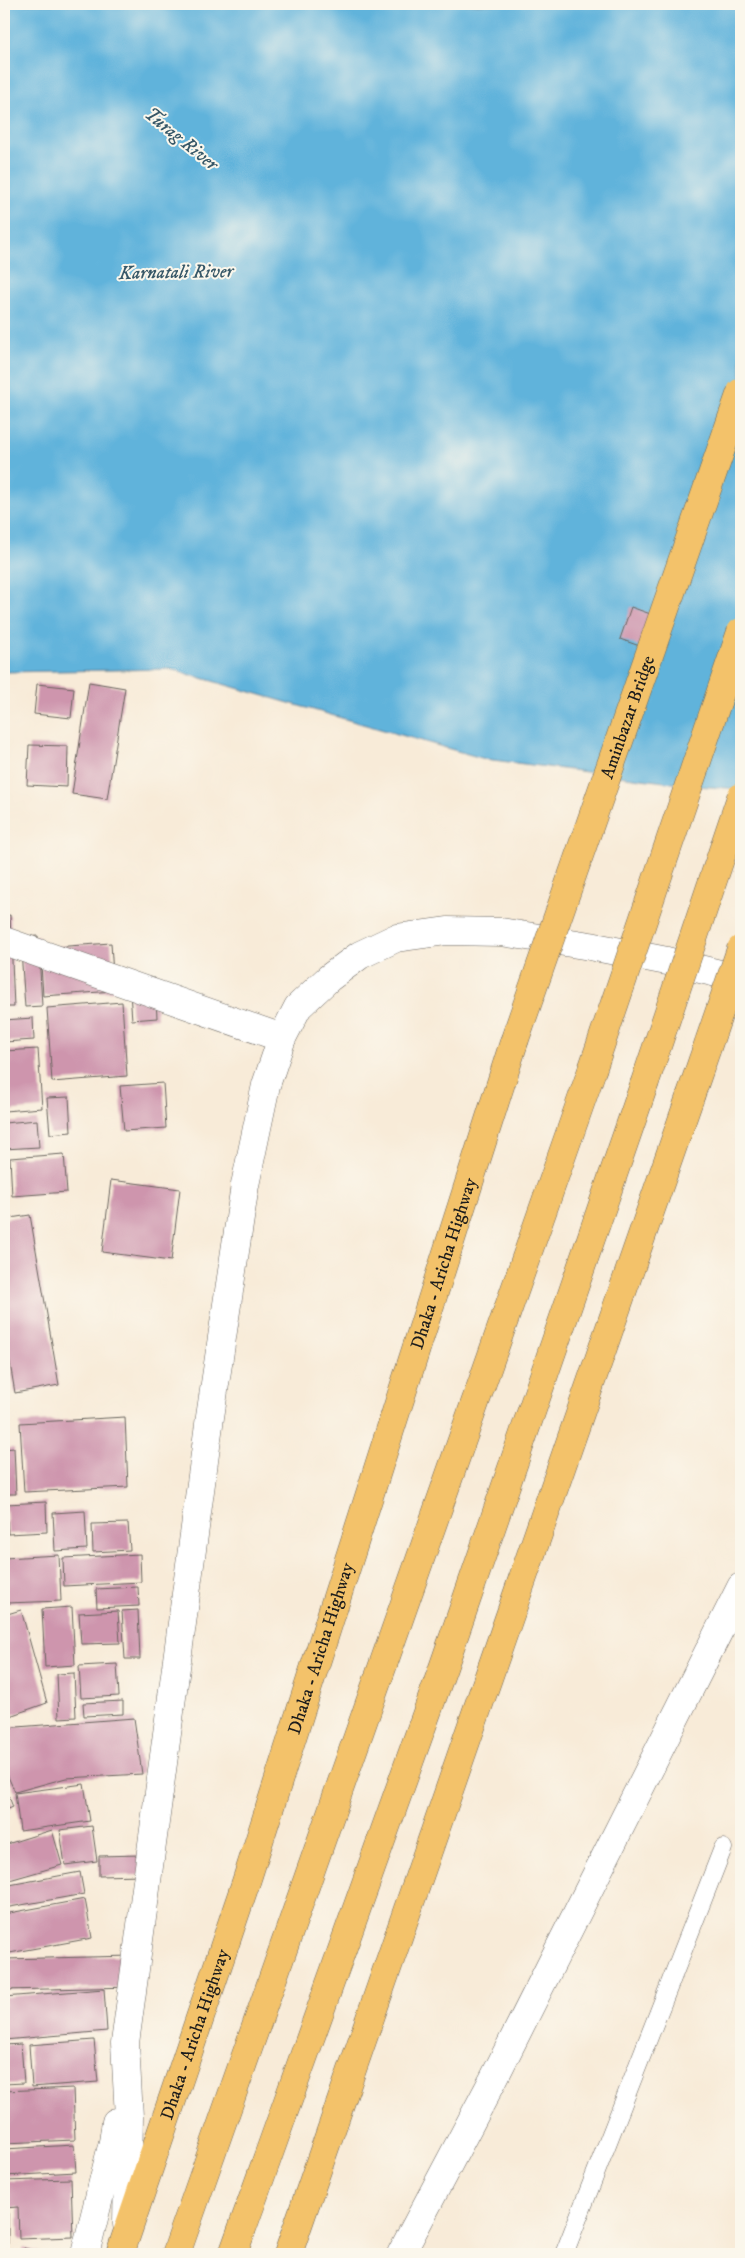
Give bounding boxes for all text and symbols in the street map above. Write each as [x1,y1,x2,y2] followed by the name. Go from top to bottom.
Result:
[140,103,224,177] water label: Turag River
[118,260,236,285] water label: Karnatali River
[597,653,660,782] street label: Aminbazar Bridge
[407,1175,482,1352] street label: Dhaka - Aricha Highway
[284,1560,359,1737] street label: Dhaka - Aricha Highway
[156,1946,235,2123] street label: Dhaka - Aricha Highway

